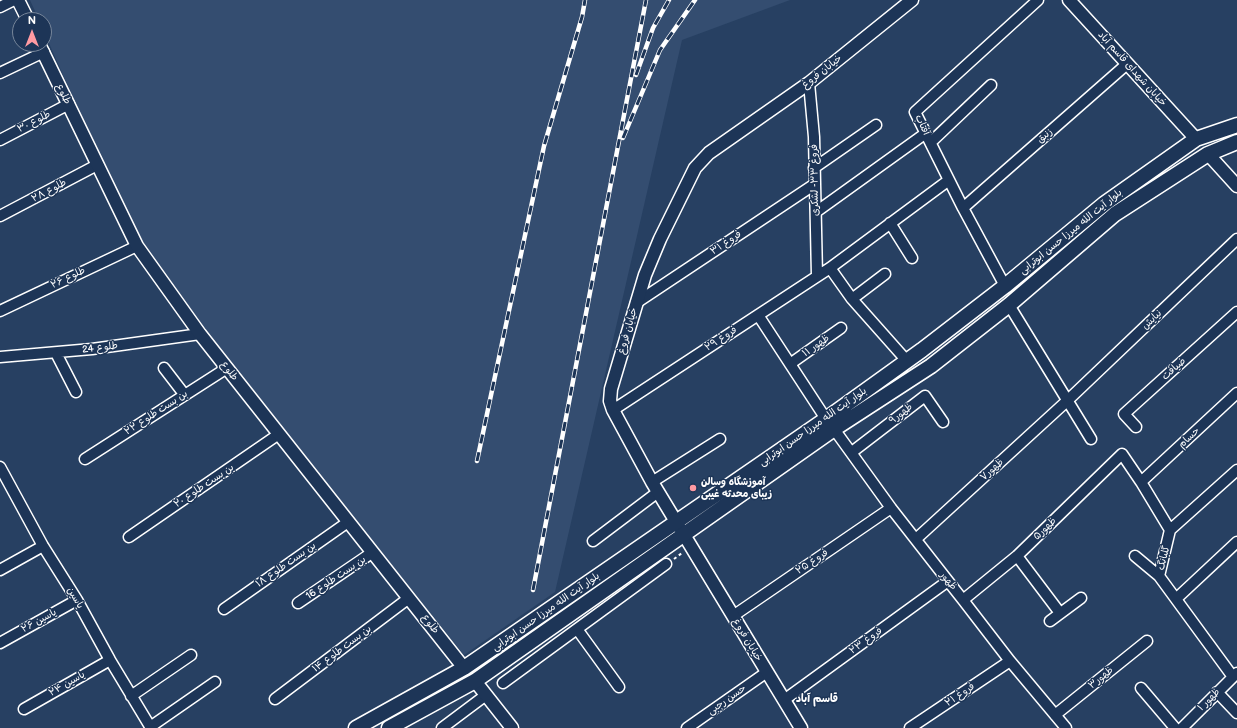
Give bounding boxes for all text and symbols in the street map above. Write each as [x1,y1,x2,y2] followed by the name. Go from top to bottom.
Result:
[12,12,52,52] north arrow
[28,14,36,27] text: N
[1095,29,1169,109] street label: خیابان شهدای قاسم آباد
[799,53,845,91] street label: خیابان فروغ
[53,82,73,106] street label: طلوع
[15,109,53,135] street label: طلوع ۳۰
[912,113,932,137] street label: آفتاب
[1035,126,1055,146] street label: زنبق
[808,144,822,216] street label: فروغ ۳۳- لشکری
[29,177,69,205] street label: طلوع ۲۸
[1017,187,1125,277] street label: بلوار آیت الله میرزا حسن ابوترابی
[708,228,744,258] street label: فروغ ۳۱
[49,264,87,292] street label: طلوع ۲۶
[616,306,640,356] street label: خیابان فروغ
[1140,308,1164,332] street label: نيايش
[703,324,739,354] street label: فروغ ۲۹
[800,332,832,360] street label: ظهور ۱۱
[81,340,119,356] street label: طلوع 24
[1160,355,1188,383] street label: ضیافت
[218,359,240,383] street label: طلوع
[757,385,869,469] street label: بلوار آیت الله میرزا حسن ابوترابی
[122,388,190,438] street label: بن بست طلوع ۲۲
[887,401,915,427] street label: ظهور۹
[1176,425,1202,451] street label: حسام
[978,456,1006,484] street label: ظهور۷
[172,462,236,510] street label: بن بست طلوع ۲۰
[701,476,772,500] place label: آموزشگاه وسالن زیبای محدثه غیبی
[688,483,698,493] marker: آموزشگاه وسالن زیبای محدثه غیبی
[1031,515,1059,543] street label: ظهور۵
[254,540,318,590] street label: بن بست طلوع ۱۸
[1155,544,1173,572] street label: گلبانگ
[793,547,831,577] street label: فروغ ۲۵
[304,554,368,602] street label: بن بست طلوع 16
[937,569,959,593] street label: ظهور
[490,570,602,654] street label: بلوار آیت الله میرزا حسن ابوترابی
[64,585,86,611] street label: یاسین
[19,606,59,636] street label: یاسین ۲۶
[419,612,441,636] street label: طلوع
[730,616,764,664] street label: خیابان فروغ
[310,623,374,675] street label: بن بست طلوع ۱۴
[847,625,885,657] street label: فروغ ۲۳
[1086,664,1116,692] street label: ظهور۳
[47,669,87,699] street label: یاسین ۲۴
[943,681,977,709] street label: فروغ ۲۱
[705,682,749,718] street label: حسن رجبی
[1195,686,1223,714] street label: ظهور ۱
[796,692,838,706] district label: قاسم آباد

